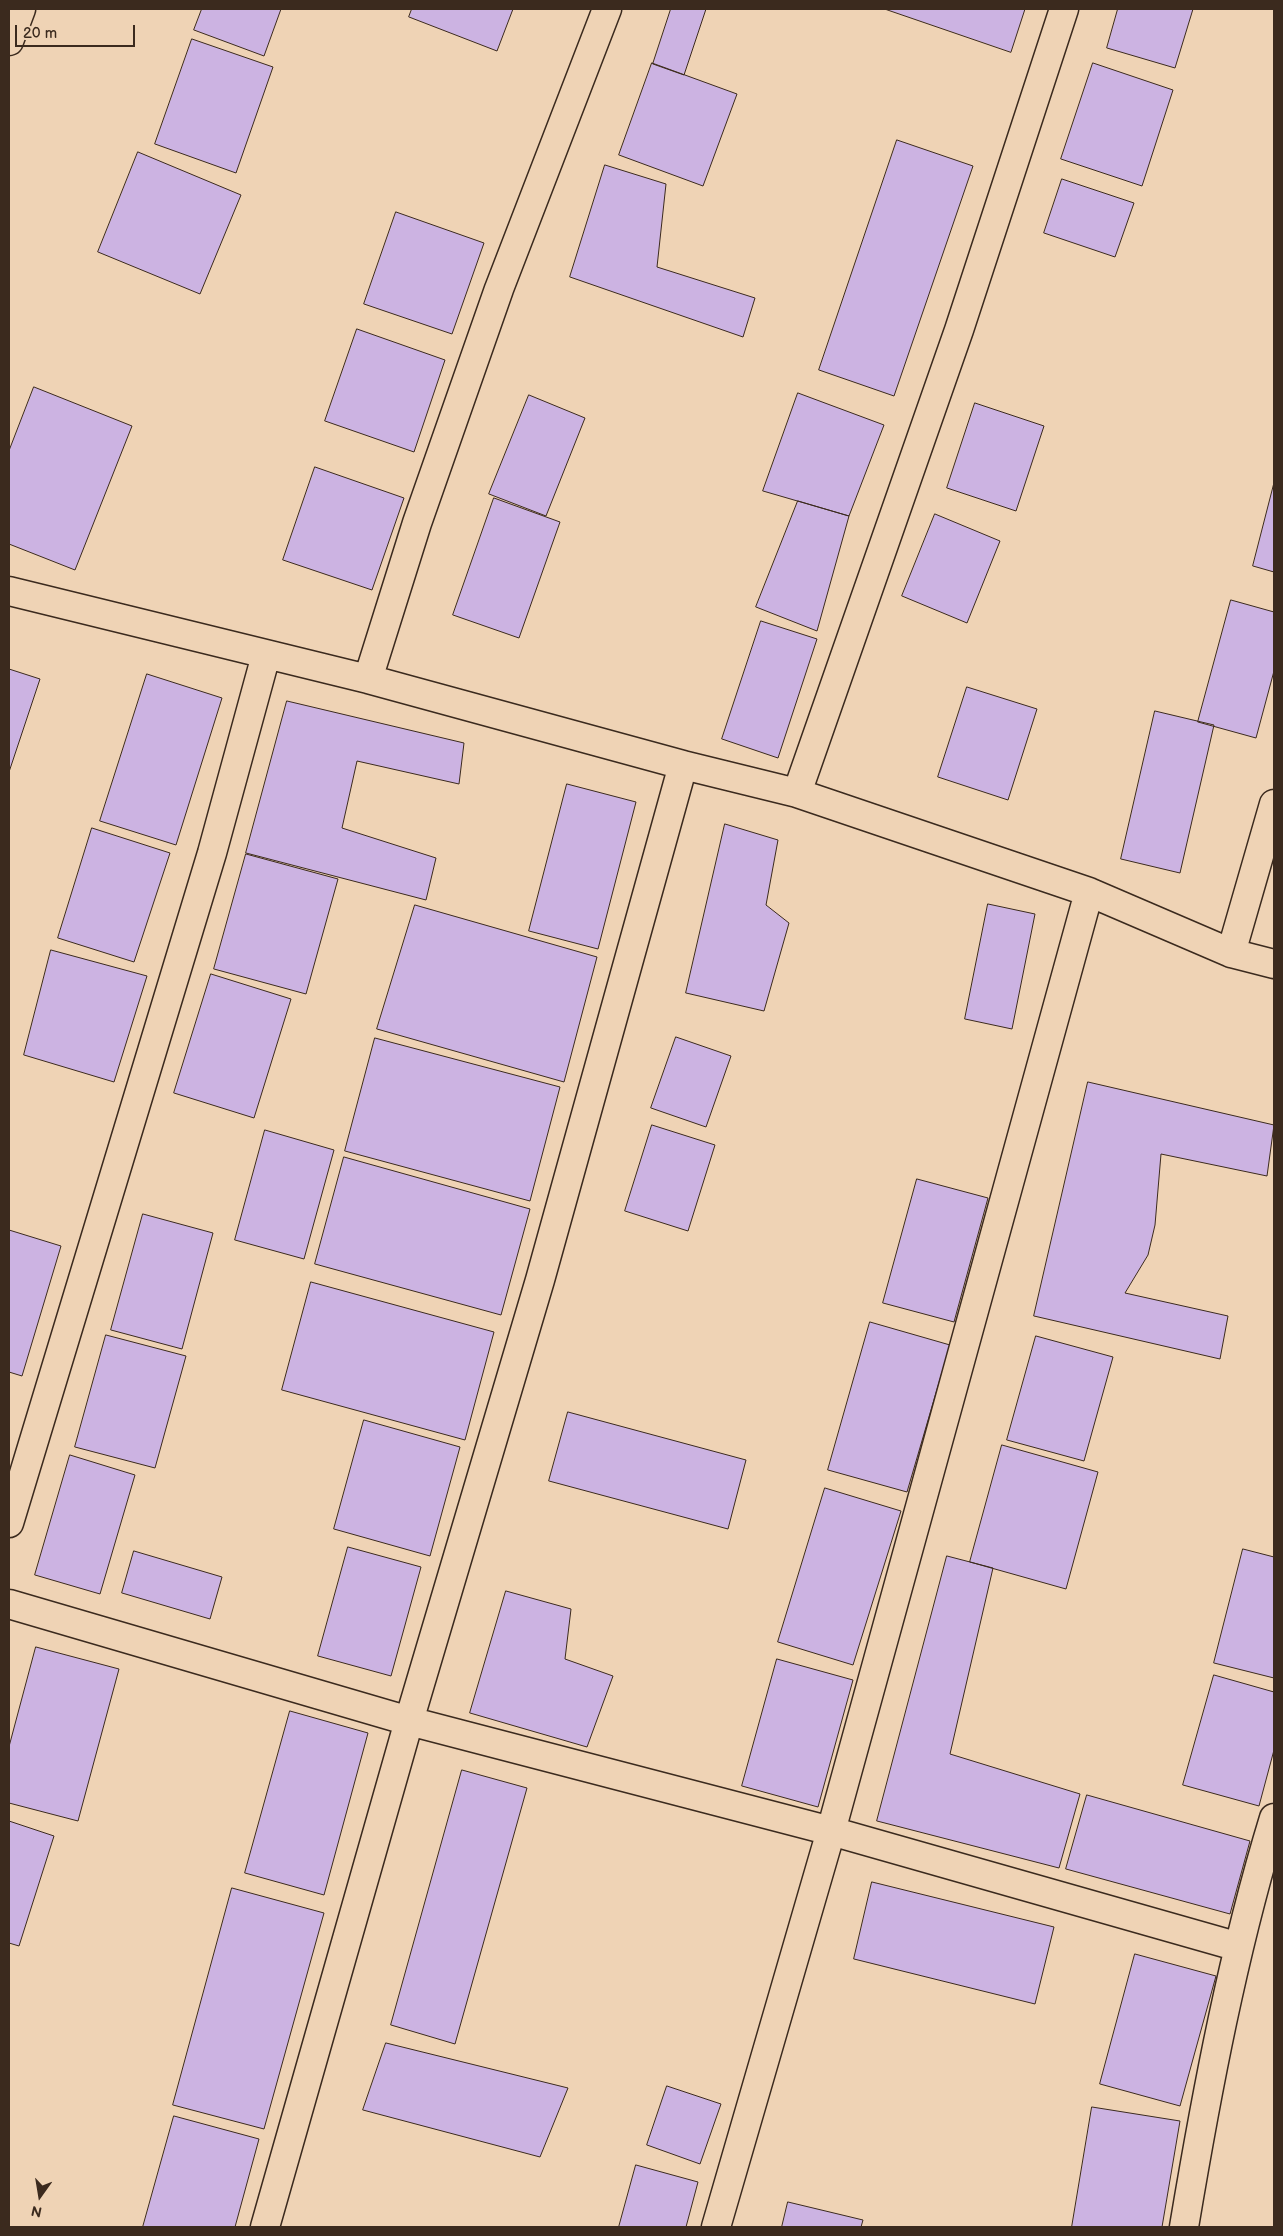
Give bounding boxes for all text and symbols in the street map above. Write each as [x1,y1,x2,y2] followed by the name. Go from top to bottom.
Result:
[18,15,138,47] scale bar
[23,24,57,43] text: 20 m
[15,2171,65,2221] north arrow
[29,2202,44,2221] text: N

